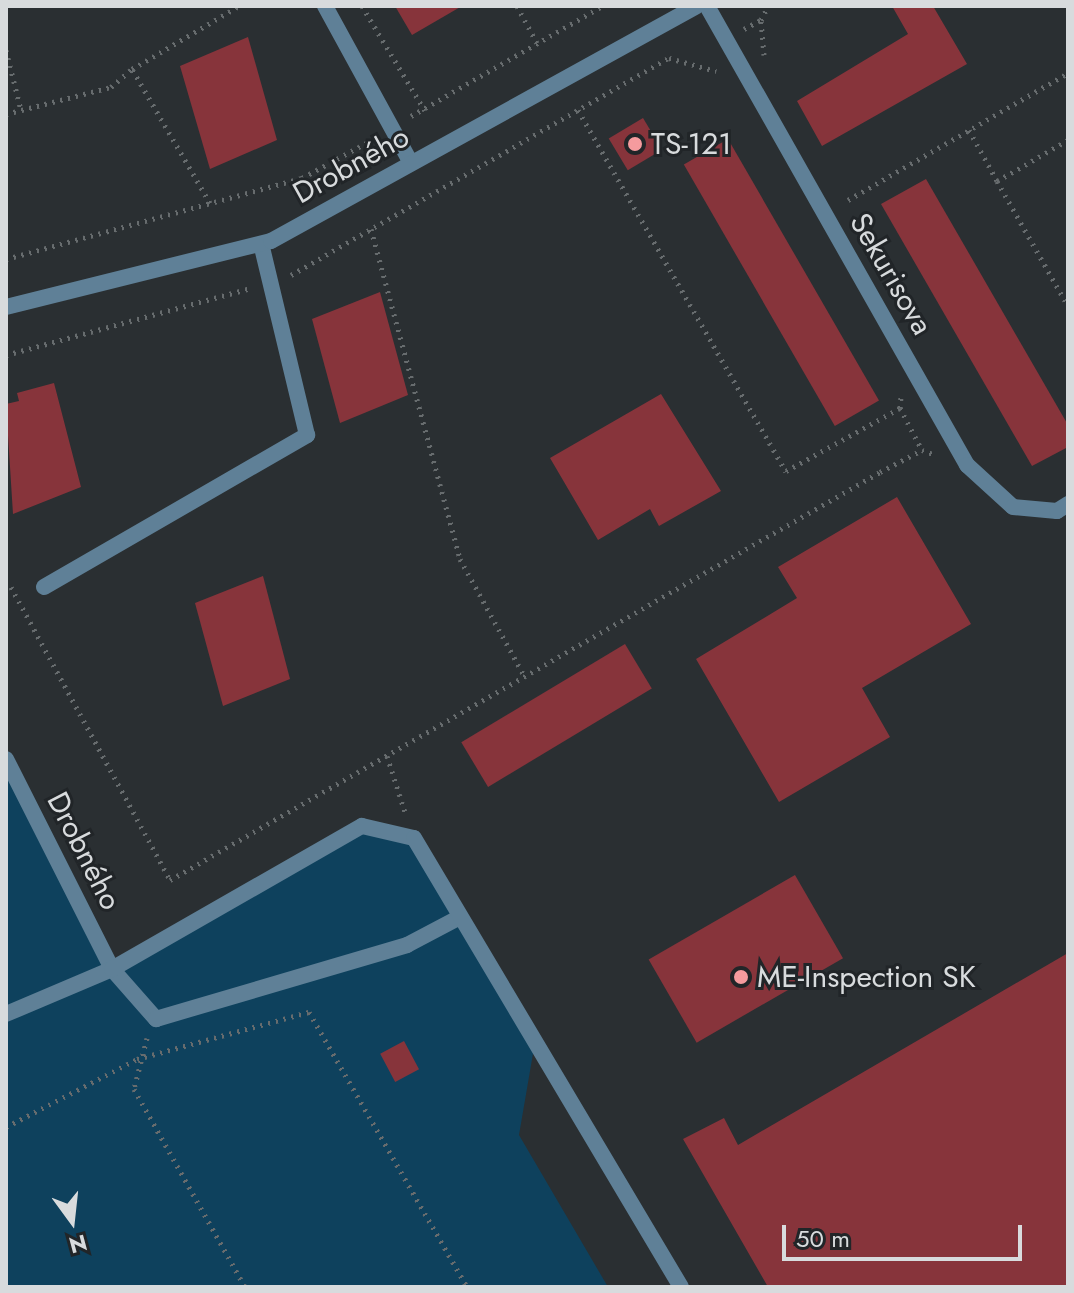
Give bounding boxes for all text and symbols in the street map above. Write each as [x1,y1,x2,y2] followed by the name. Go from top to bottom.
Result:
[287,118,415,212] street label: Drobného
[651,126,732,162] place label: TS-121
[626,135,644,153] marker: TS-121
[842,207,940,341] street label: Sekurisova
[39,786,129,916] street label: Drobného
[757,959,976,995] place label: ME-Inspection SK
[732,968,750,986] marker: ME-Inspection SK
[32,1181,112,1261] north arrow
[786,1209,1026,1259] scale bar
[796,1221,850,1256] text: 50 m
[66,1226,91,1262] text: N

